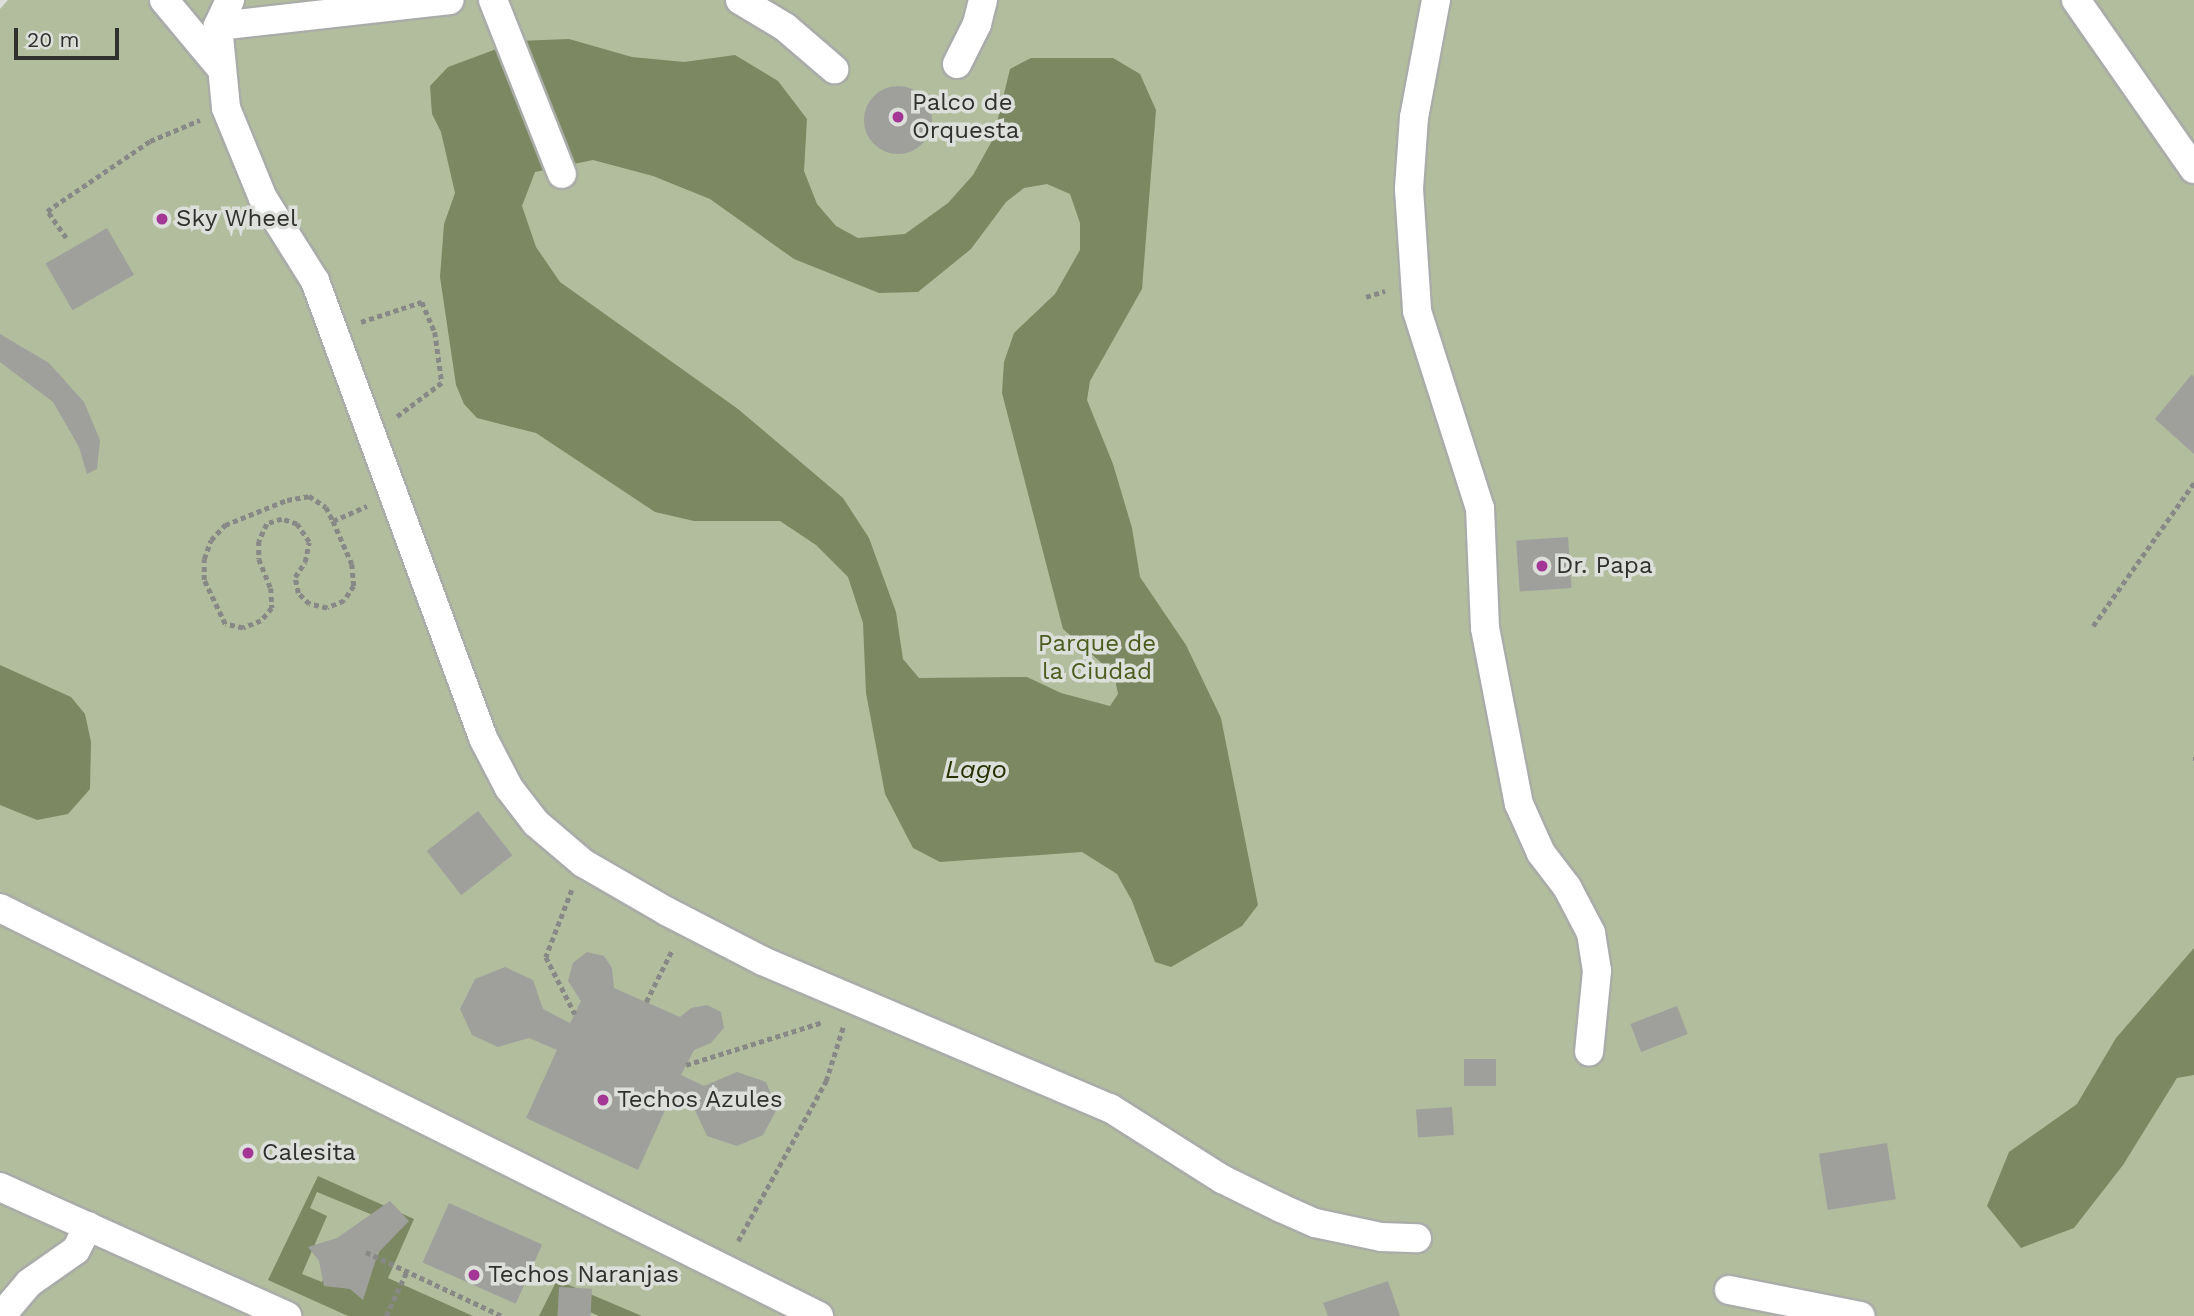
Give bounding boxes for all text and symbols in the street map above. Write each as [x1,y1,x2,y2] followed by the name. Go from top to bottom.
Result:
[18,14,122,58] scale bar
[27,27,79,52] text: 20 m
[912,89,1019,145] place label: Palco de Orquesta
[890,109,906,125] marker: Palco de Orquesta
[176,205,299,233] place label: Sky Wheel
[154,211,170,227] marker: Sky Wheel
[1556,552,1652,580] place label: Dr. Papa
[1534,558,1550,574] marker: Dr. Papa
[1038,630,1156,686] park label: Parque de la Ciudad
[945,754,1007,786] water label: Lago
[617,1086,784,1114] place label: Techos Azules
[595,1092,611,1108] marker: Techos Azules
[262,1139,356,1167] place label: Calesita
[240,1145,256,1161] marker: Calesita
[488,1261,679,1289] place label: Techos Naranjas
[466,1267,482,1283] marker: Techos Naranjas

